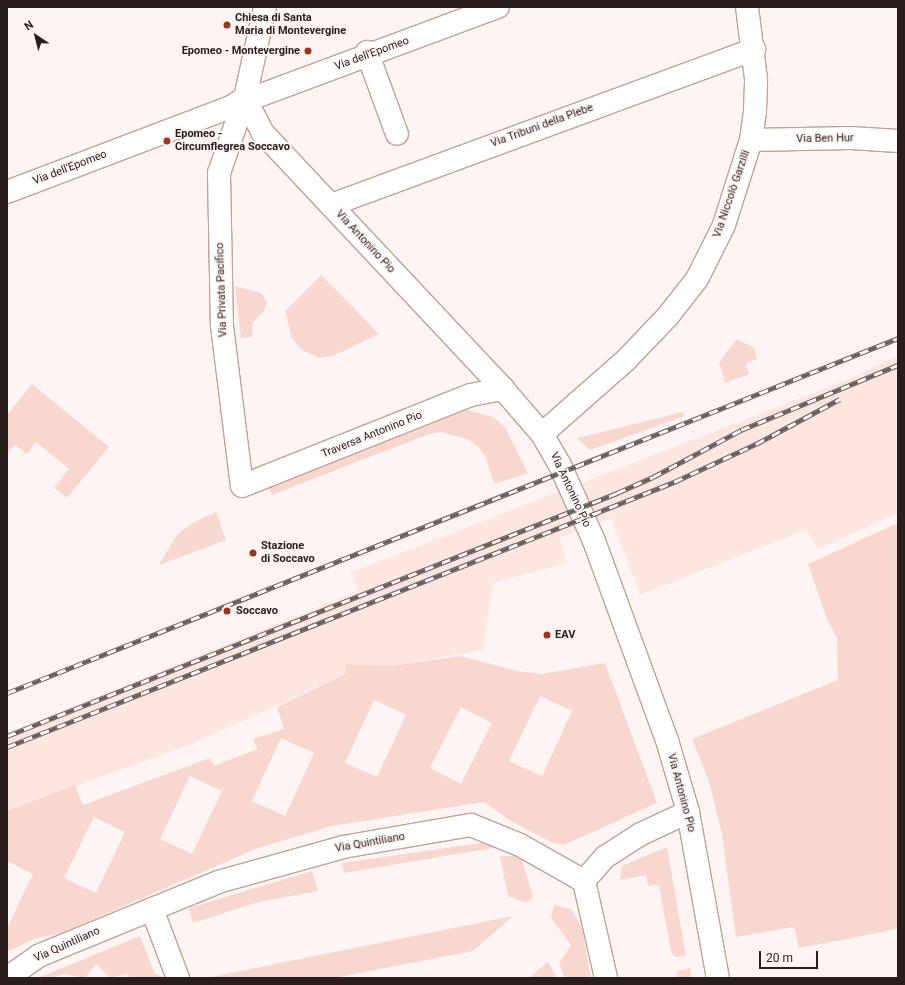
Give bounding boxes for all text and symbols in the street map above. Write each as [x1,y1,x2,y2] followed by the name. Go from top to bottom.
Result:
[235,12,346,38] place label: Chiesa di Santa Maria di Montevergine
[16,16,56,56] north arrow
[22,18,36,33] text: N
[222,20,232,30] marker: Chiesa di Santa Maria di Montevergine
[333,34,411,74] street label: Via dell'Epomeo
[182,44,300,58] place label: Epomeo - Montevergine
[303,46,313,56] marker: Epomeo - Montevergine
[489,101,595,151] street label: Via Tribuni della Plebe
[175,128,290,154] place label: Epomeo - Circumflegrea Soccavo
[796,132,854,146] street label: Via Ben Hur
[162,136,172,146] marker: Epomeo - Circumflegrea Soccavo
[31,148,109,188] street label: Via dell'Epomeo
[711,148,753,240] street label: Via Niccolò Garzilli
[333,208,397,276] street label: Via Antonino Pio
[214,242,230,338] street label: Via Privata Pacifico
[320,409,424,461] street label: Traversa Antonino Pio
[547,450,593,530] street label: Via Antonino Pio
[261,540,315,566] place label: Stazione di Soccavo
[248,548,258,558] marker: Stazione di Soccavo
[236,604,278,618] place label: Soccavo
[221,605,233,617] marker: Soccavo
[555,628,575,642] place label: EAV
[542,630,552,640] marker: EAV
[664,752,698,834] street label: Via Antonino Pio
[334,830,406,856] street label: Via Quintiliano
[32,925,102,965] street label: Via Quintiliano
[761,943,820,969] scale bar
[766,951,793,965] text: 20 m

